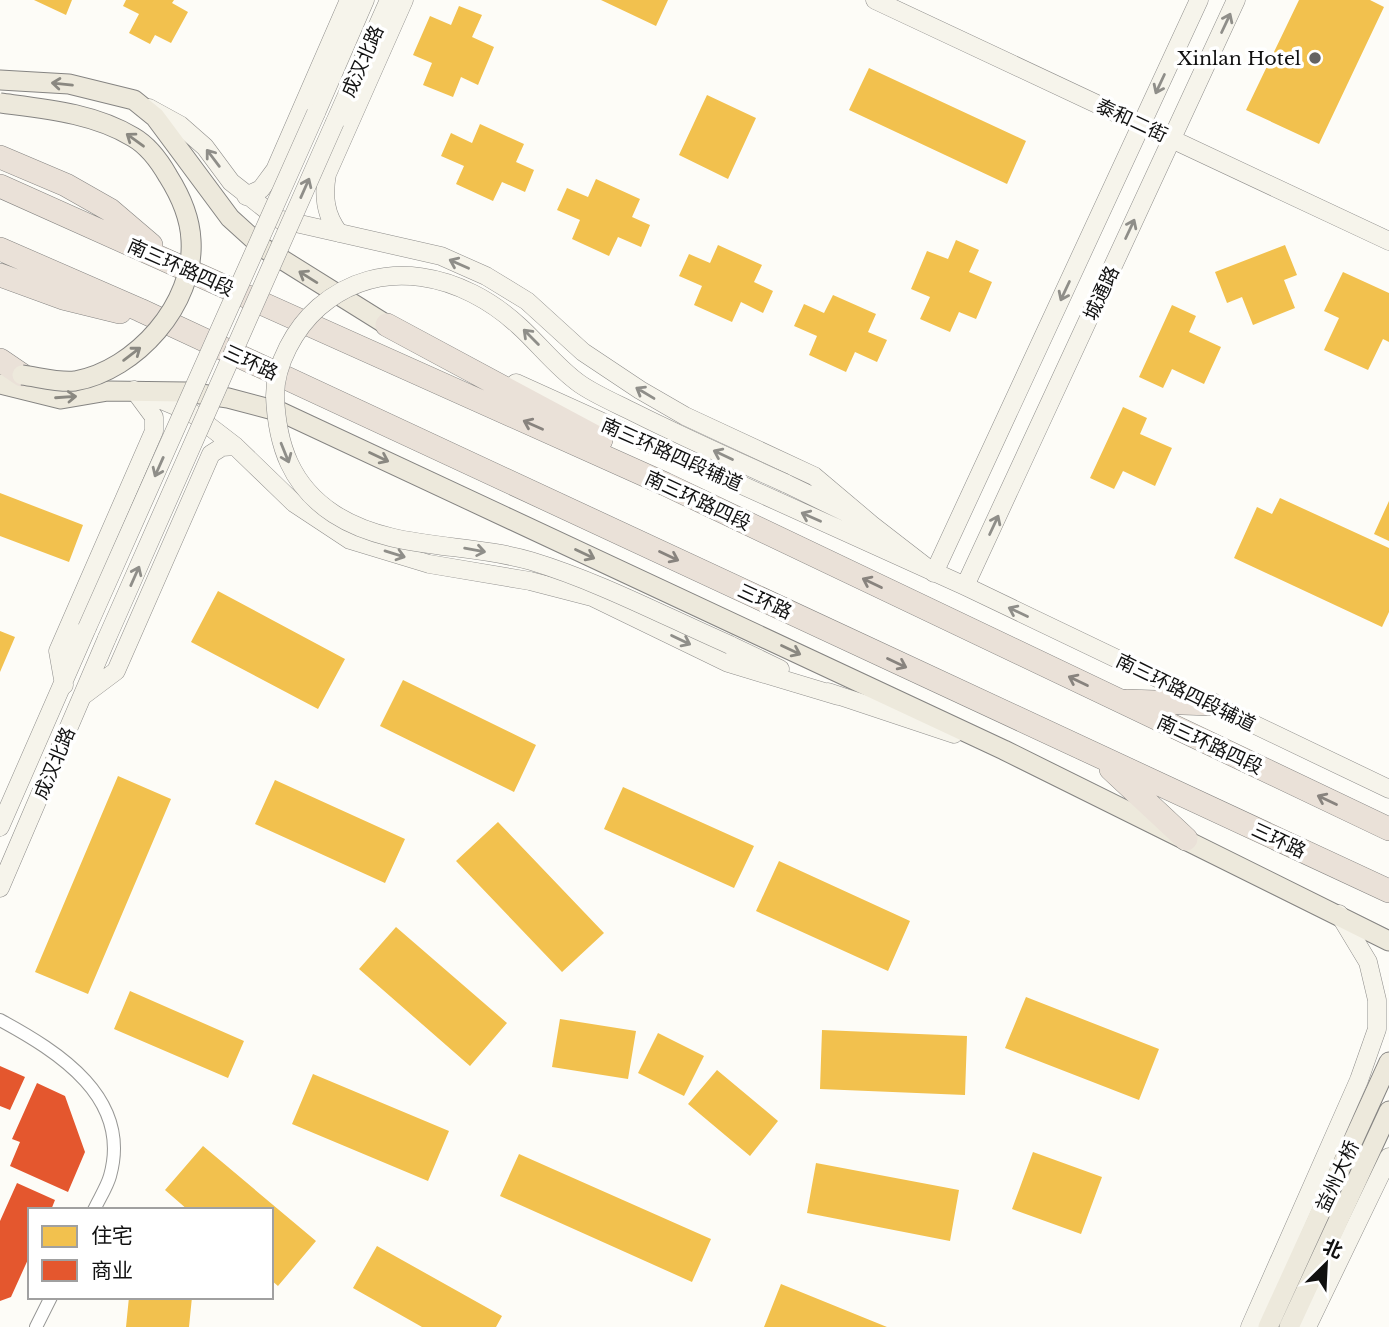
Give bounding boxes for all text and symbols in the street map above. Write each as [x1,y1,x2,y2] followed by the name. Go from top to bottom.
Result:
[1220,13,1233,34] one-way arrow
[336,22,388,101] street label: 成汉北路
[1177,47,1301,70] place label: Xinlan Hotel
[1307,50,1323,66] marker: Xinlan Hotel
[1153,73,1167,94] one-way arrow
[51,77,73,90] one-way arrow
[1092,94,1171,147] street label: 泰和二街
[126,133,145,147] one-way arrow
[206,150,221,168] one-way arrow
[299,178,312,199] one-way arrow
[1124,219,1137,240] one-way arrow
[124,234,238,301] street label: 南三环路四段
[449,257,470,270] one-way arrow
[1079,263,1124,324] street label: 城通路
[298,270,318,284] one-way arrow
[1058,279,1071,301] one-way arrow
[522,329,539,346] one-way arrow
[220,340,281,385] street label: 三环路
[123,347,141,362] one-way arrow
[636,386,656,400] one-way arrow
[54,390,77,403] one-way arrow
[598,413,746,496] street label: 南三环路四段辅道
[523,418,544,431] one-way arrow
[279,442,292,463] one-way arrow
[713,447,734,461] one-way arrow
[368,451,389,465] one-way arrow
[152,456,165,477] one-way arrow
[641,466,754,535] street label: 南三环路四段
[801,510,822,523] one-way arrow
[988,514,1001,535] one-way arrow
[463,544,486,557] one-way arrow
[384,548,406,561] one-way arrow
[574,548,595,561] one-way arrow
[658,550,679,564] one-way arrow
[129,566,142,587] one-way arrow
[862,576,884,589] one-way arrow
[734,579,795,624] street label: 三环路
[1008,605,1029,618] one-way arrow
[670,634,691,647] one-way arrow
[780,644,801,658] one-way arrow
[1112,649,1259,736] street label: 南三环路四段辅道
[886,657,907,670] one-way arrow
[1068,674,1089,688] one-way arrow
[1153,710,1266,779] street label: 南三环路四段
[29,724,80,803] street label: 成汉北路
[1317,793,1338,806] one-way arrow
[1248,818,1309,863] street label: 三环路
[1311,1137,1364,1216] street label: 益州大桥
[28,1208,273,1299] legend
[91,1223,133,1249] text: 住宅
[1291,1229,1361,1299] north arrow
[1319,1235,1346,1263] text: 北
[91,1258,133,1284] text: 商业

